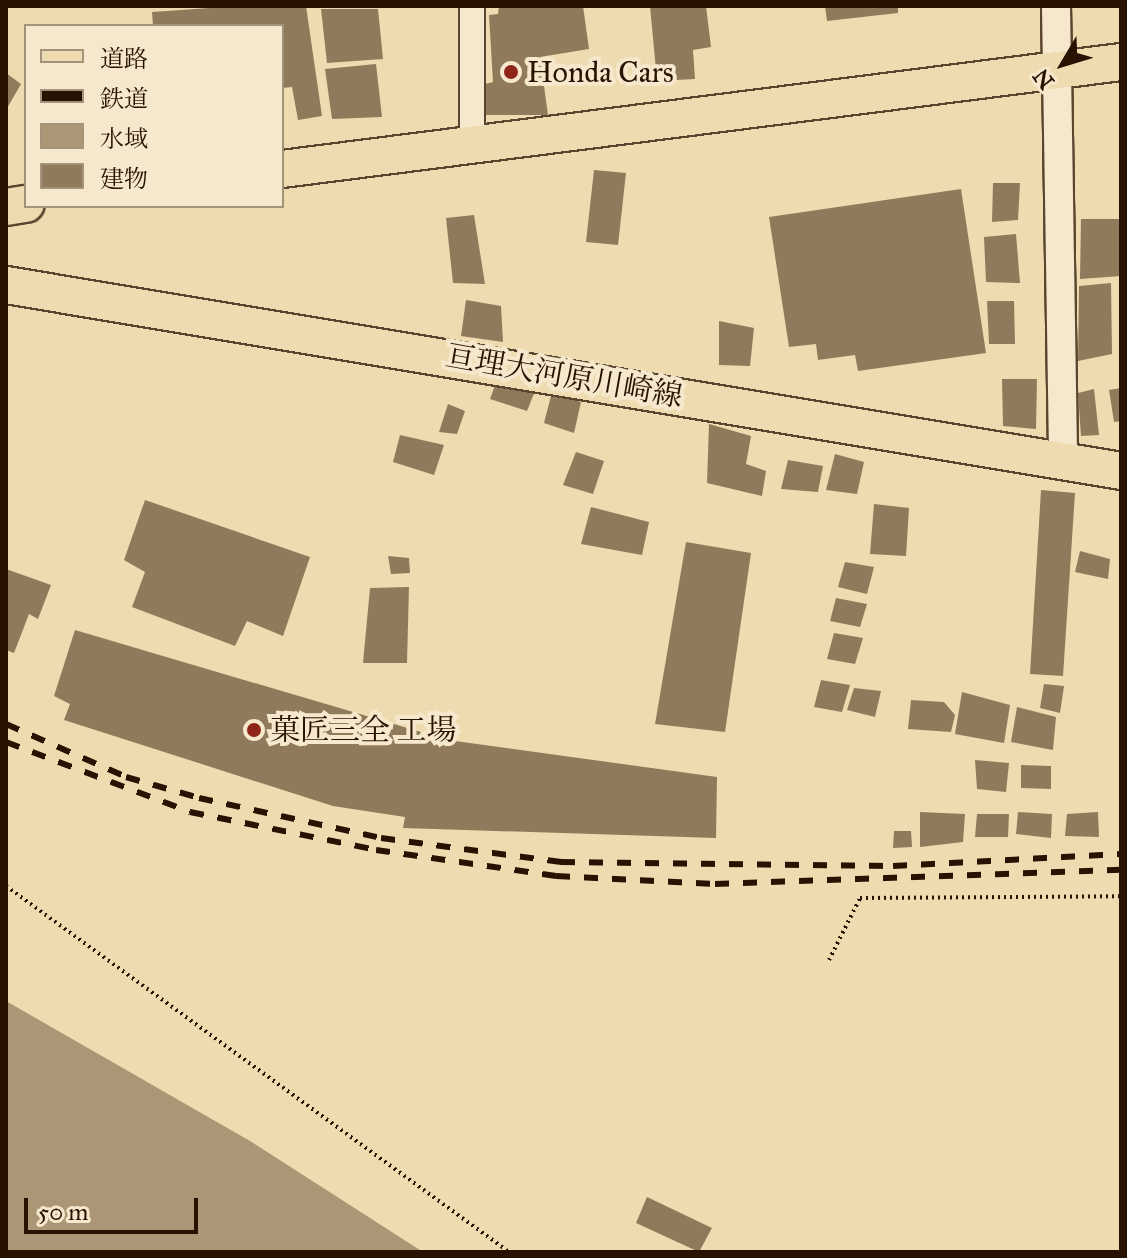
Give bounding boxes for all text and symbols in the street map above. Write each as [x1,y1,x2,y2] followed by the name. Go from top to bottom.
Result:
[24,24,284,208] legend
[1023,24,1103,104] north arrow
[100,44,148,74] text: 道路
[527,54,674,90] place label: Honda Cars
[502,63,520,81] marker: Honda Cars
[1027,63,1060,95] text: N
[100,84,148,114] text: 鉄道
[100,124,148,154] text: 水域
[100,164,148,194] text: 建物
[443,337,685,415] street label: 亘理大河原川崎線
[270,712,456,748] place label: 菓匠三全 工場
[245,721,263,739] marker: 菓匠三全 工場
[28,1182,202,1232] scale bar
[38,1197,88,1227] text: 50 m

